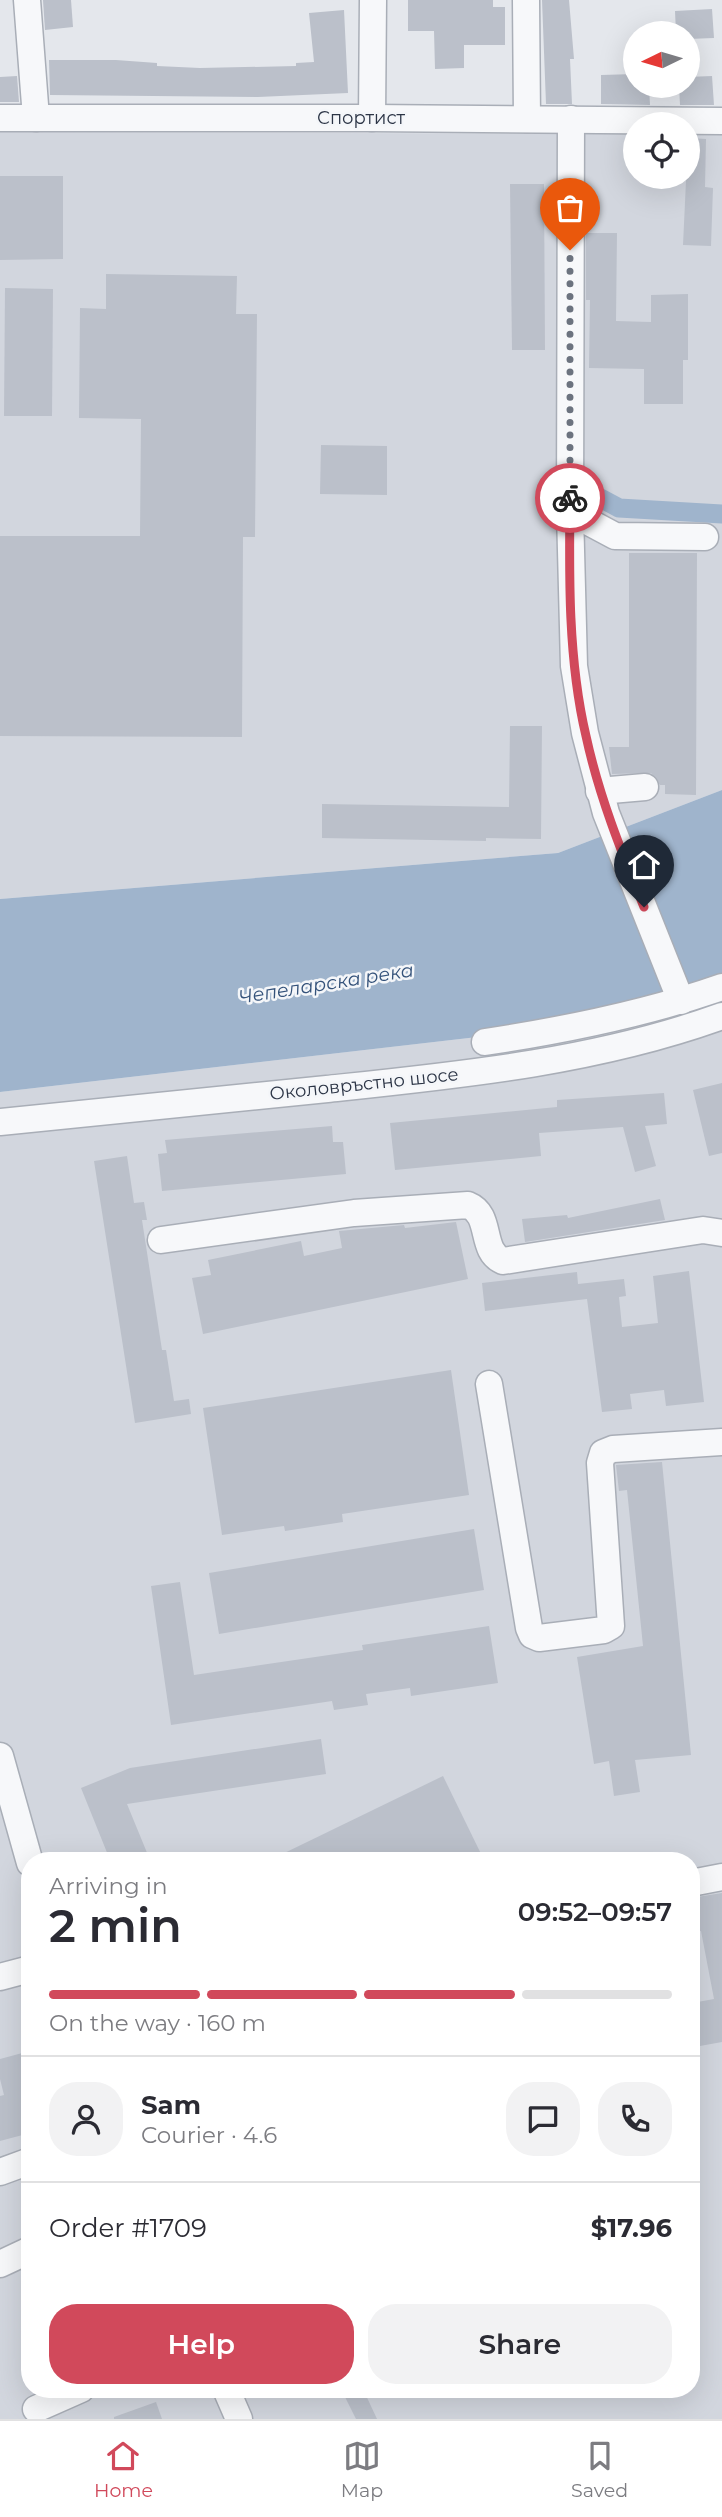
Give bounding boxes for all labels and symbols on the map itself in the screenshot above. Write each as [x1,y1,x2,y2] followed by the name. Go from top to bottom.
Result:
[623,21,700,98] north arrow
[317,107,405,129] street label: Спортист
[540,178,600,250] pin
[535,463,605,533] courier
[614,835,674,907] pin
[237,958,415,1009] water label: Чепеларска река
[268,1063,460,1105] street label: Околовръстно шосе

